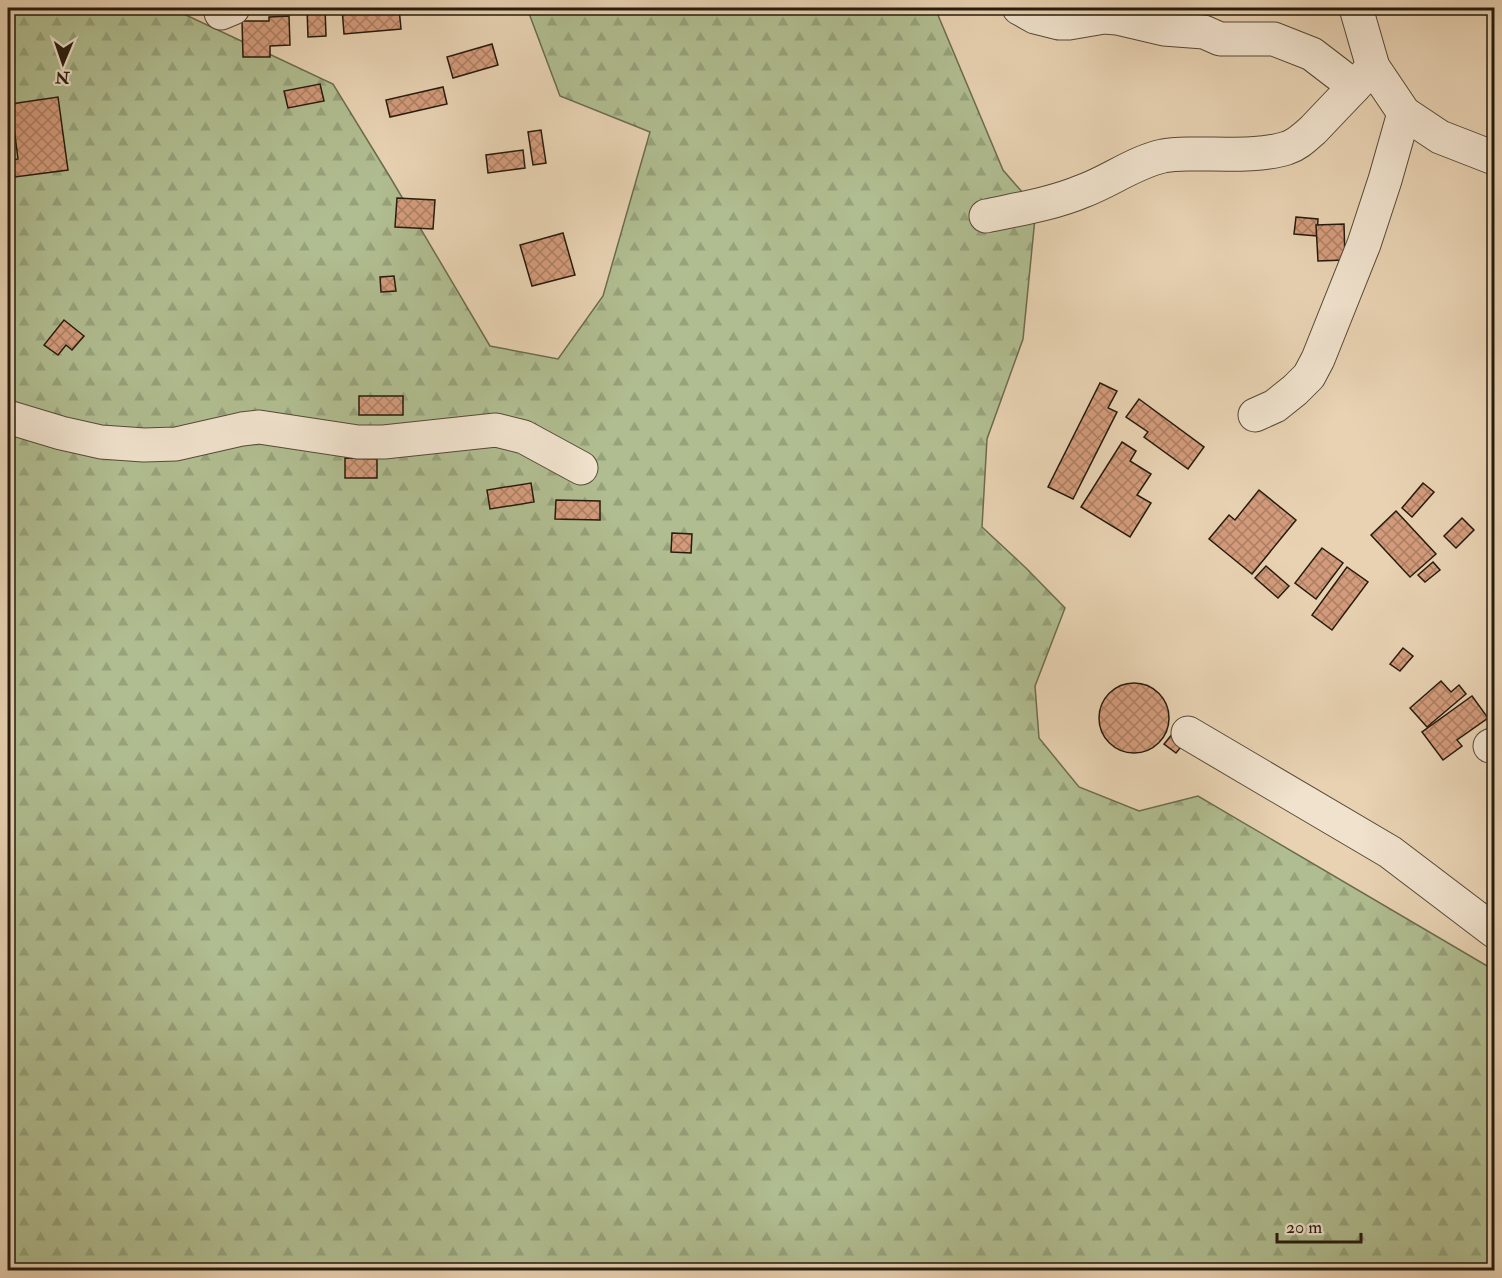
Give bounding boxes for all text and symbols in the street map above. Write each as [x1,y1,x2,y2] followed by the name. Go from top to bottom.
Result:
[33,33,93,93] north arrow
[54,67,71,87] text: N
[1277,1206,1361,1244] scale bar
[1286,1216,1322,1239] text: 20 m

